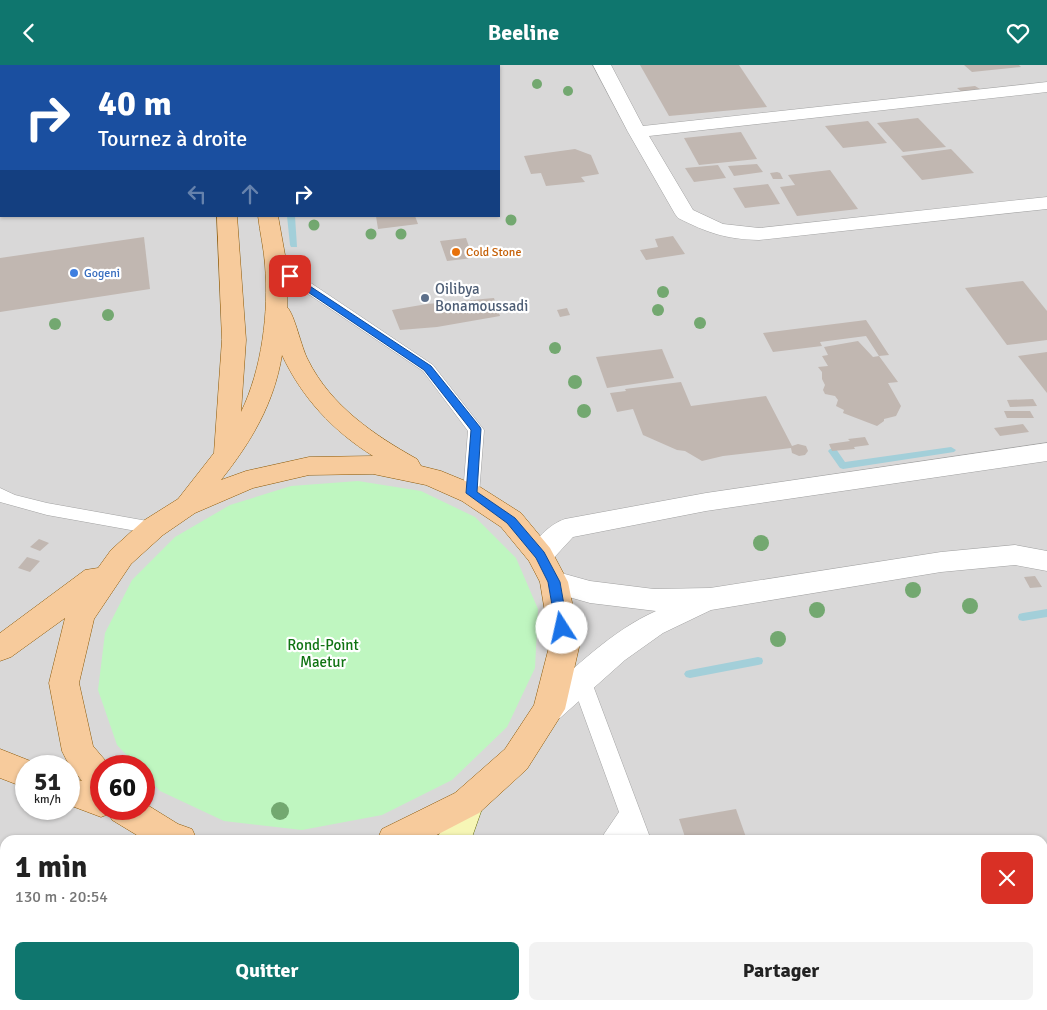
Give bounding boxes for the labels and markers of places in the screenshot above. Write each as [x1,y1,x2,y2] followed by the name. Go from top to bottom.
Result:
[466,245,521,260] place label: Cold Stone
[450,246,462,258] marker: Cold Stone
[269,255,311,297] pin
[84,266,120,281] place label: Gogeni
[68,267,80,279] marker: Gogeni
[435,280,528,315] place label: Oilibya Bonamoussadi
[419,292,431,304] marker: Oilibya Bonamoussadi

